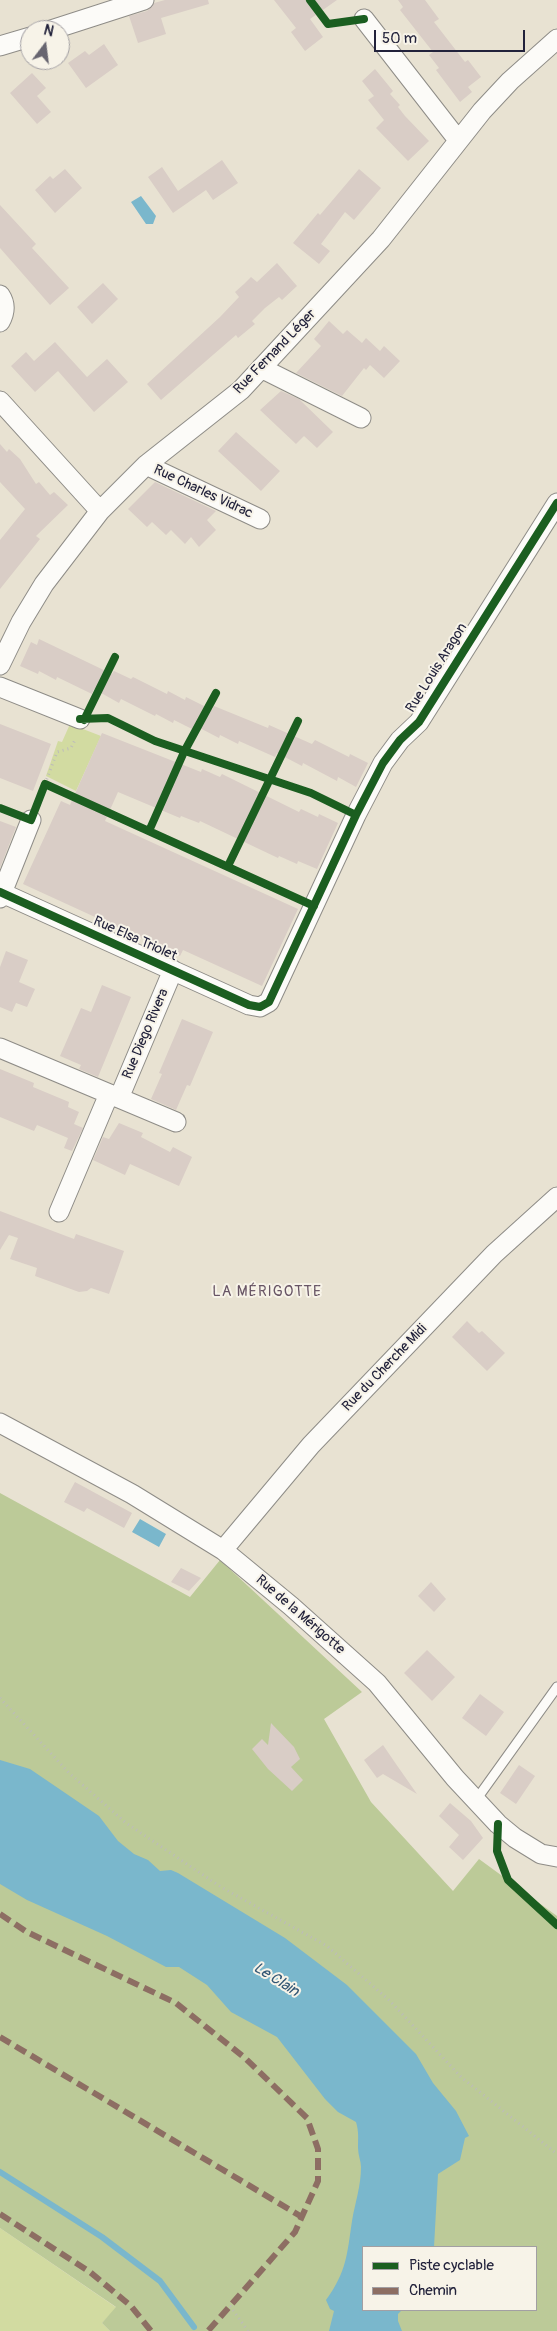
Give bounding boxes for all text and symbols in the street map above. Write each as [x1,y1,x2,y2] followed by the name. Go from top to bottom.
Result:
[20,20,70,70] north arrow
[377,20,528,52] scale bar
[42,22,56,40] text: N
[382,29,417,48] text: 50 m
[230,306,320,398] street label: Rue Fernand Léger
[151,462,255,522] street label: Rue Charles Vidrac
[403,620,471,716] street label: Rue Louis Aragon
[91,913,179,965] street label: Rue Elsa Triolet
[119,986,173,1082] street label: Rue Diego Rivera
[211,1283,323,1301] district label: LA MÉRIGOTTE
[339,1321,431,1415] street label: Rue du Cherche Midi
[252,1572,348,1658] street label: Rue de la Mérigotte
[250,1959,302,2001] water label: Le Clain
[362,2246,537,2311] legend
[409,2256,494,2275] text: Piste cyclable
[409,2281,457,2300] text: Chemin

